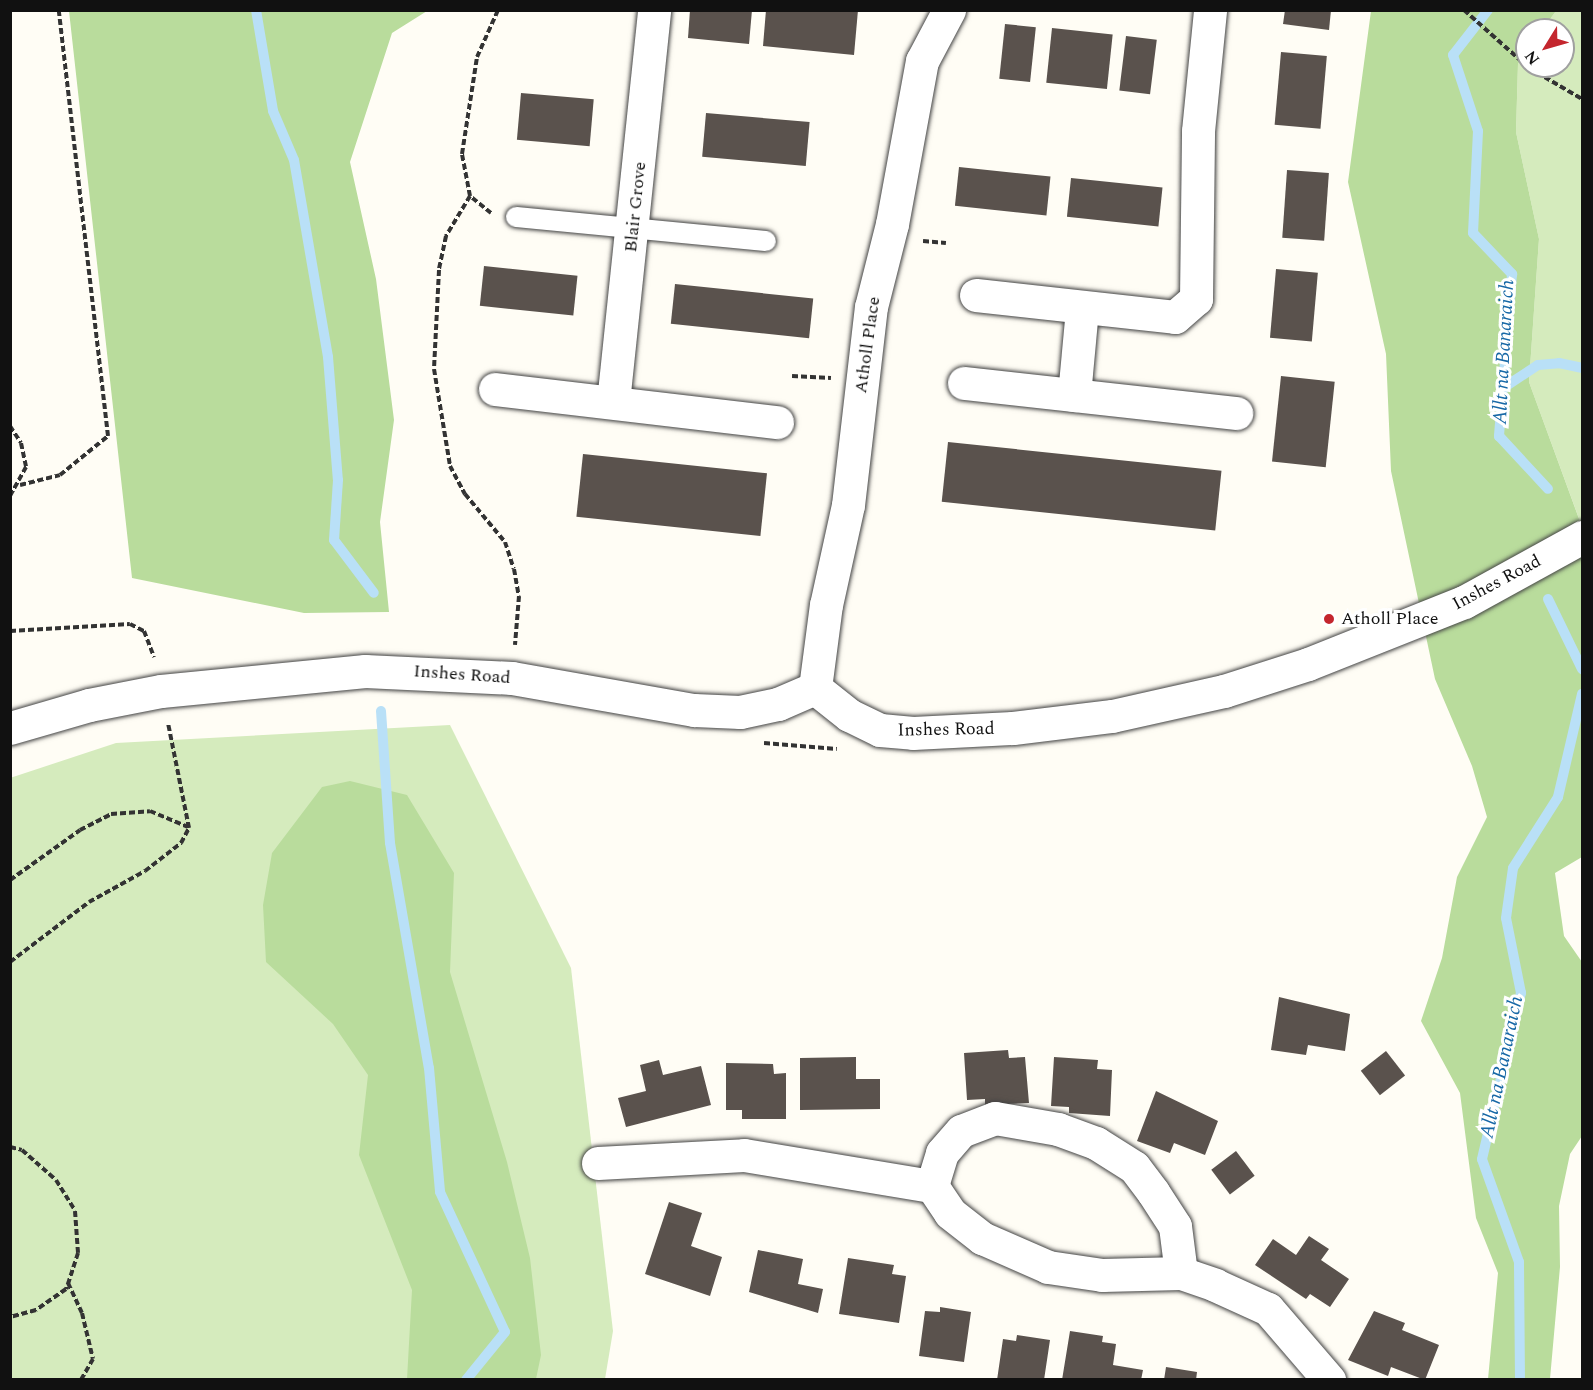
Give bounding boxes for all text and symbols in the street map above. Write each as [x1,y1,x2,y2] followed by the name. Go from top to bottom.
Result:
[1515,18,1575,78] north arrow
[1519,45,1546,70] text: N
[620,161,652,253] street label: Blair Grove
[1488,279,1520,425] water label: Allt na Banaraich
[851,295,885,395] street label: Atholl Place
[1449,551,1545,615] street label: Inshes Road
[1341,608,1439,630] place label: Atholl Place
[1322,612,1336,626] marker: Atholl Place
[413,661,511,689] street label: Inshes Road
[897,718,995,742] street label: Inshes Road
[1475,994,1529,1140] water label: Allt na Banaraich

